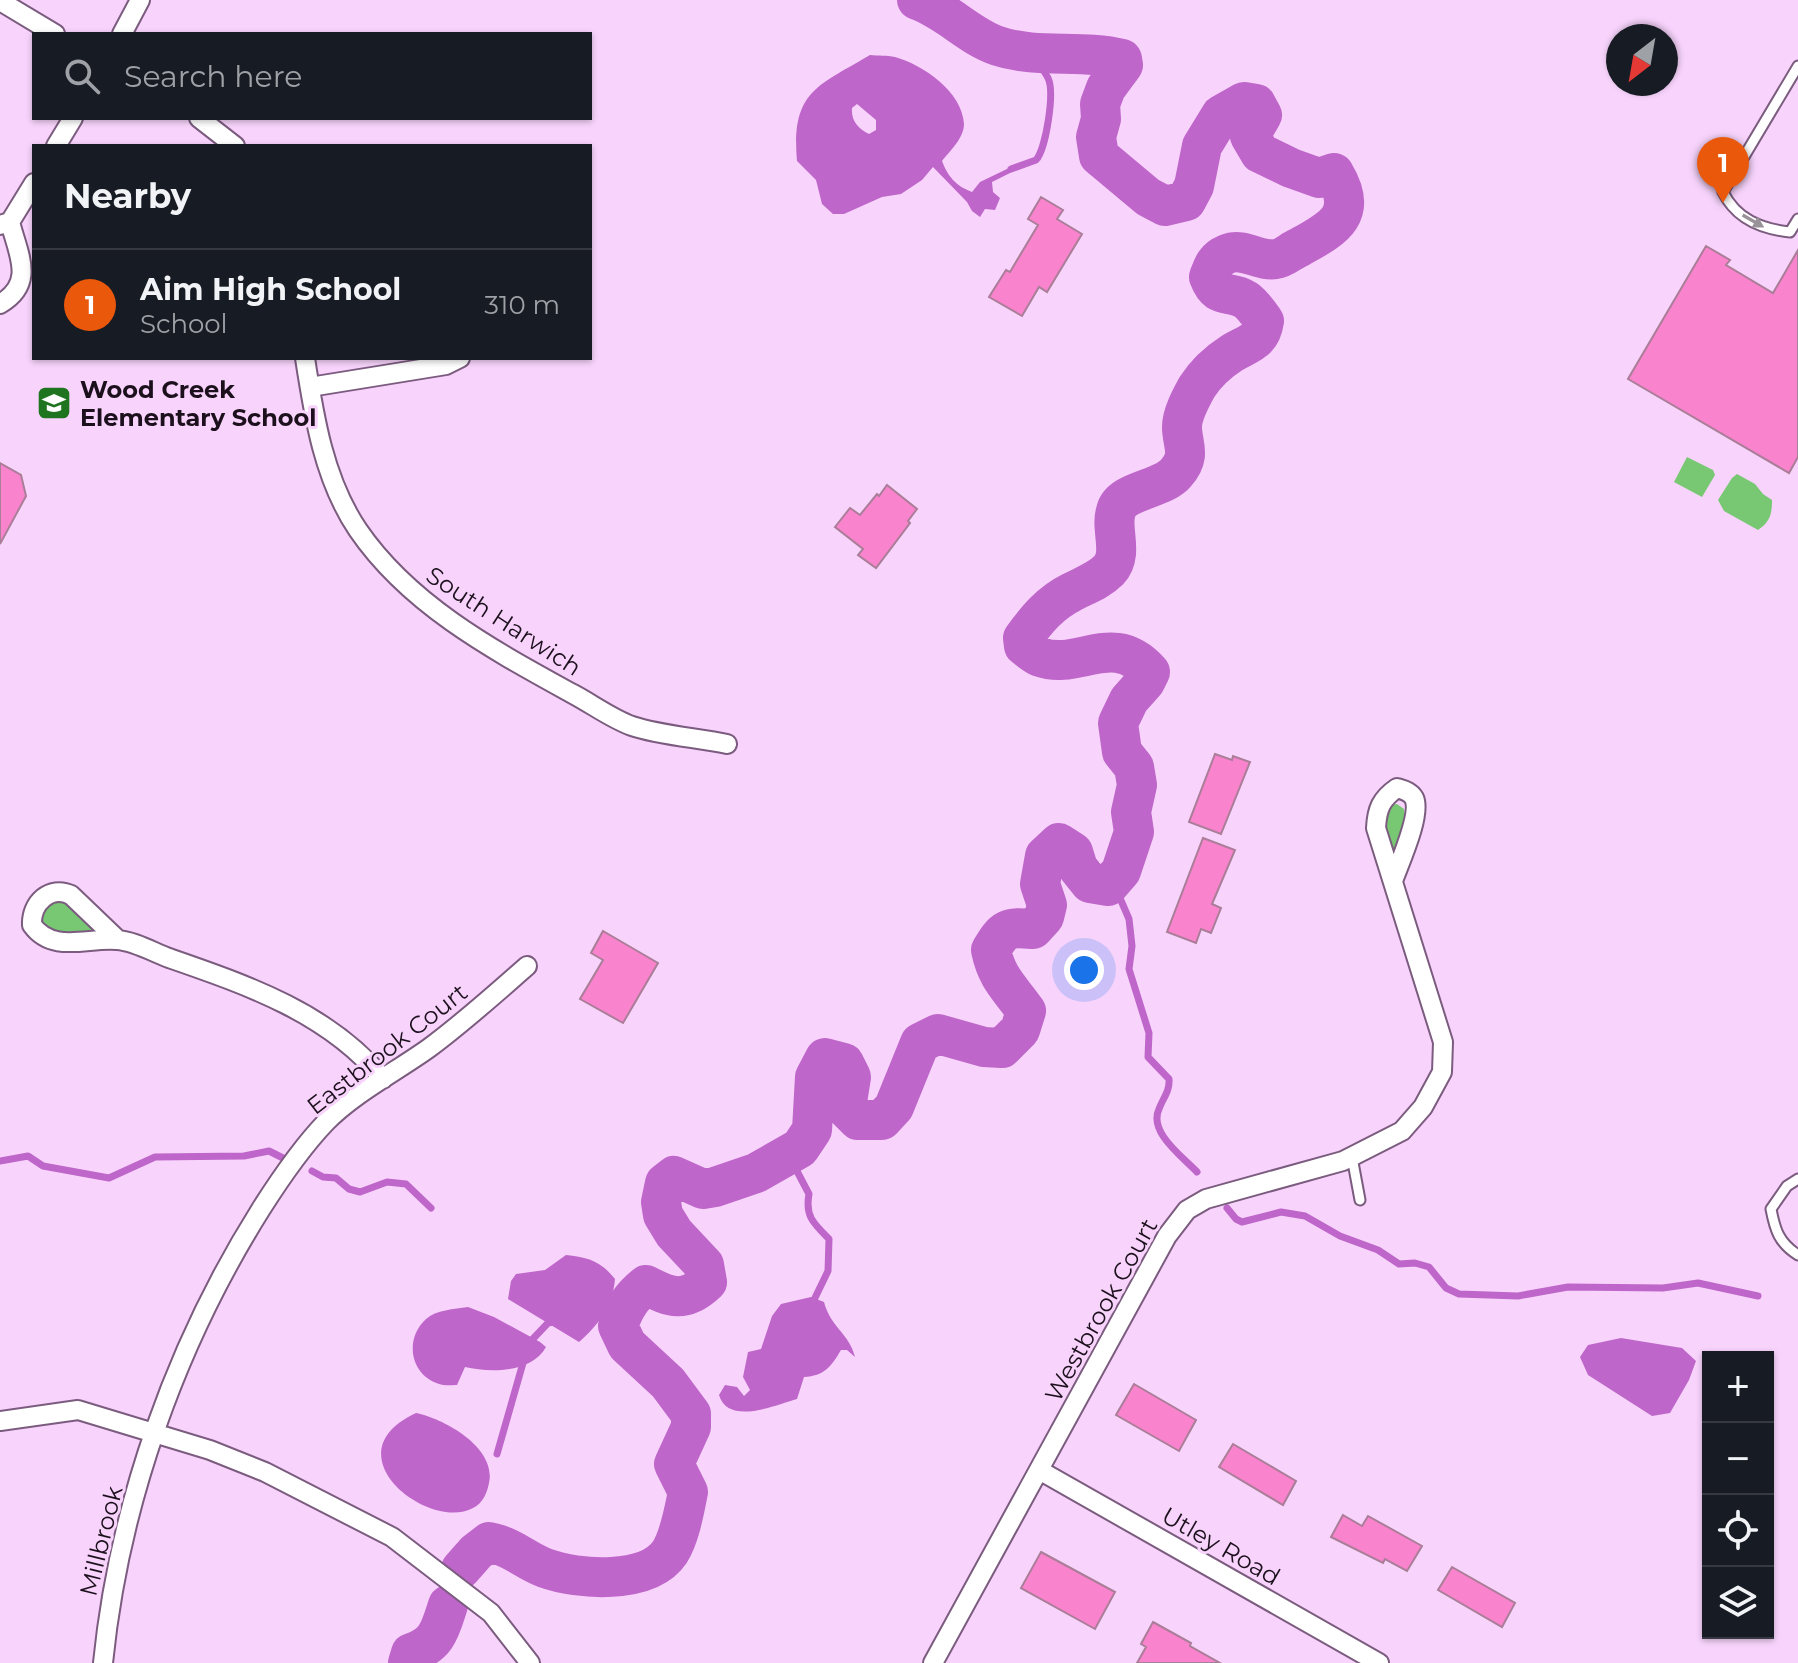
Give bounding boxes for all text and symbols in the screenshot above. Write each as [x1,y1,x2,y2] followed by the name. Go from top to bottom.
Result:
[1606,24,1678,96] north arrow
[32,32,592,120] search box
[60,54,104,98] icon: search
[124,58,302,95] text: Search here
[1697,137,1749,203] pin: 1
[64,175,191,217] text: Nearby
[1742,214,1764,228] one-way arrow
[140,271,401,308] text: Aim High School
[85,289,95,321] text: 1
[484,289,560,321] text: 310 m
[140,308,228,340] text: School
[80,375,317,432] place label: Wood Creek Elementary School
[35,384,73,422] school or university icon: Wood Creek Elementary School
[421,560,587,682] street label: South Harwich
[1064,950,1104,990] your location
[301,977,473,1121] street label: Eastbrook Court
[1039,1213,1163,1407] street label: Westbrook Court
[1702,1351,1774,1639] map controls
[1702,1351,1774,1423] button: +
[1702,1423,1774,1495] button: −
[73,1482,129,1599] street label: Millbrook
[1702,1495,1774,1567] button: locate
[1157,1501,1285,1591] street label: Utley Road
[1702,1567,1774,1639] button: layers

